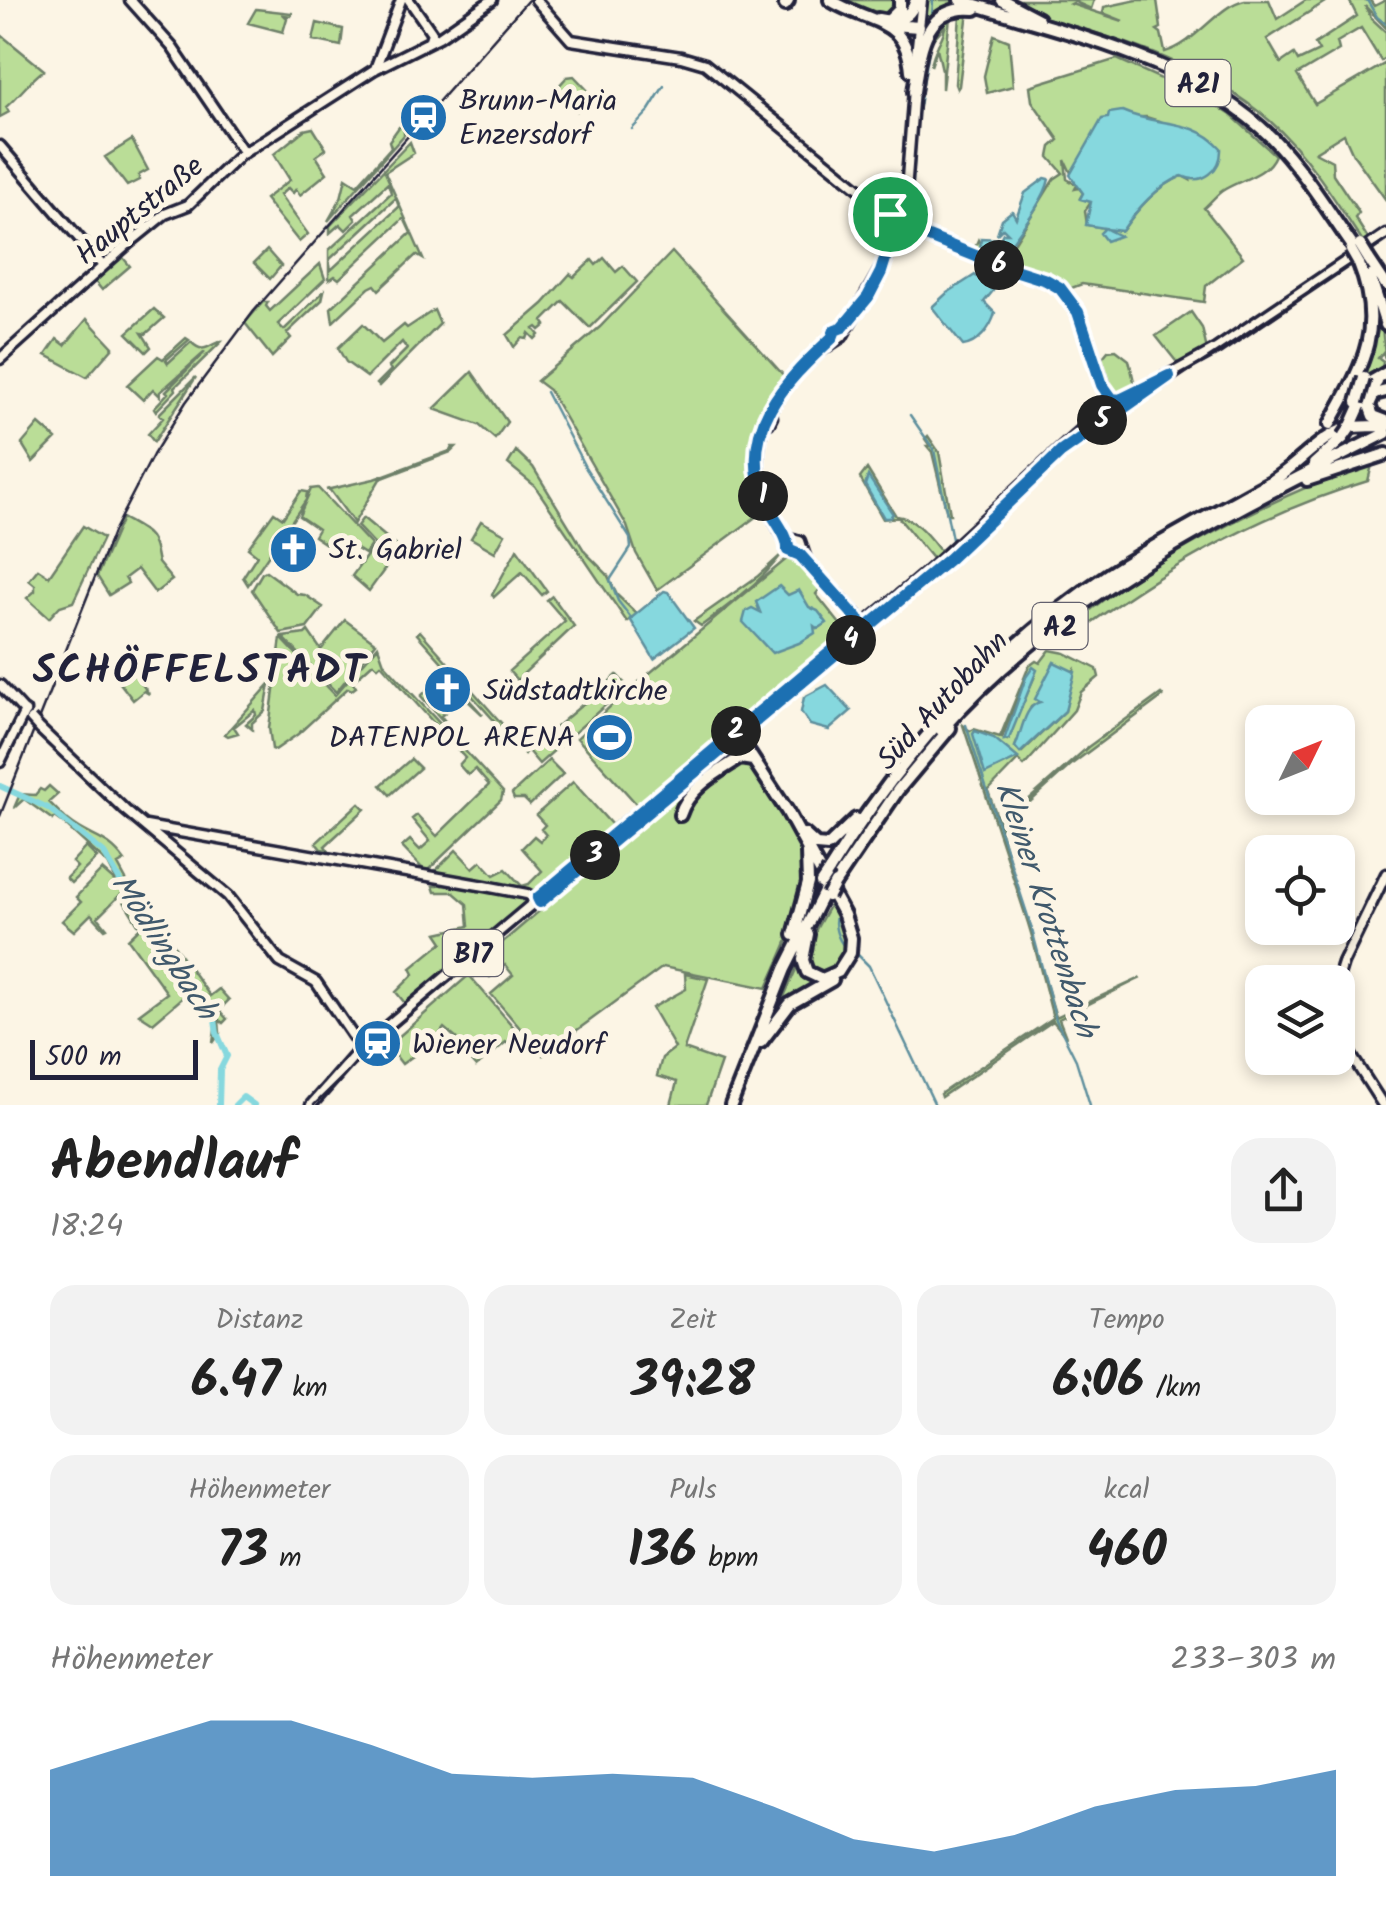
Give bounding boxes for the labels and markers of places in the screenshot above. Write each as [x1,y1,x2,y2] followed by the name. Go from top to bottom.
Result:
[459,78,617,160] place label: Brunn-Maria Enzersdorf
[398,91,450,143] station icon: Brunn-Maria Enzersdorf
[848,172,933,257] pin
[974,240,1024,290] pin: 6
[1077,395,1127,445] pin: 5
[738,471,788,521] pin: 1
[268,523,320,575] church icon: St. Gabriel
[329,527,462,575] place label: St. Gabriel
[826,615,876,665] pin: 4
[422,664,474,716] church icon: Südstadtkirche
[483,668,667,716] place label: Südstadtkirche
[711,706,761,756] pin: 2
[584,711,636,763] sports icon: DATENPOL ARENA
[329,715,575,763] place label: DATENPOL ARENA
[570,830,620,880] pin: 3
[351,1018,403,1070] station icon: Wiener Neudorf
[412,1022,608,1070] place label: Wiener Neudorf

